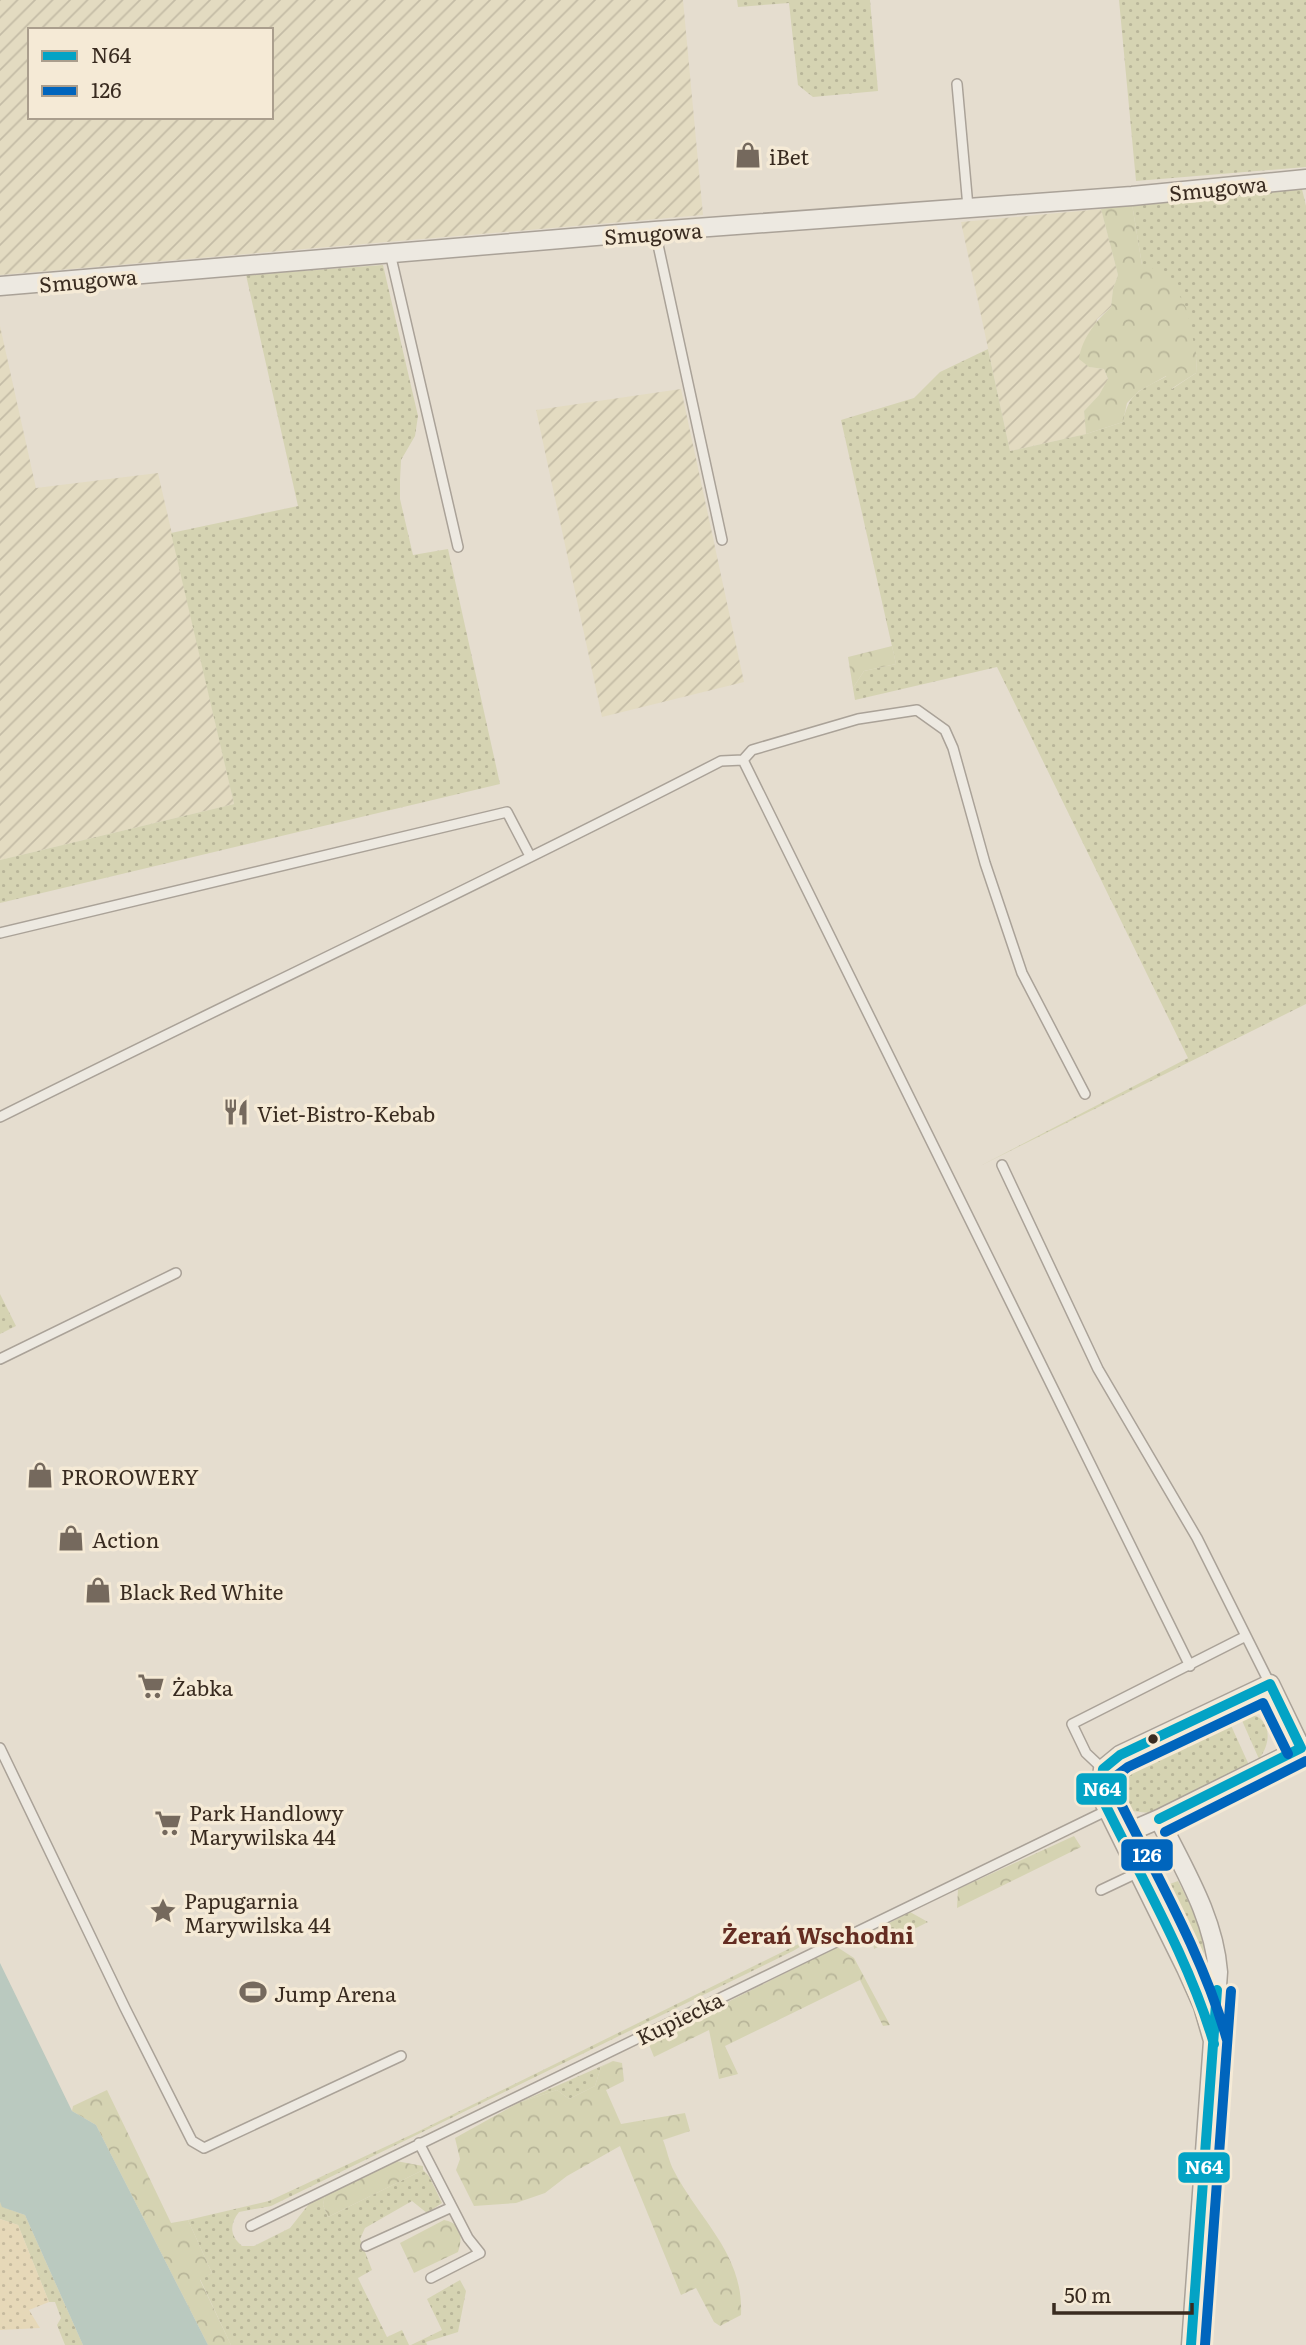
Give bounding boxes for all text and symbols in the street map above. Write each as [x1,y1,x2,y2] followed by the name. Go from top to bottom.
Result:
[28,28,273,119] legend
[91,38,132,69] text: N64
[91,73,121,104] text: 126
[733,140,763,170] shop icon: iBet
[769,140,809,171] place label: iBet
[1168,166,1269,208] street label: Smugowa
[603,213,704,251] street label: Smugowa
[38,259,139,299] street label: Smugowa
[221,1097,251,1127] restaurant icon: Viet-Bistro-Kebab
[257,1097,435,1128] place label: Viet-Bistro-Kebab
[25,1460,55,1490] shop icon: PROROWERY
[61,1460,199,1491] place label: PROROWERY
[56,1523,86,1553] shop icon: Action
[92,1523,159,1554] place label: Action
[83,1575,113,1605] shop icon: Black Red White
[119,1575,284,1606] place label: Black Red White
[136,1671,166,1701] supermarket icon: Żabka
[172,1671,234,1702] place label: Żabka
[1146,1732,1160,1746] unlabelled marker
[1075,1772,1128,1806] line badge: N64
[1083,1774,1122,1802] text: N64
[189,1796,345,1851] place label: Park Handlowy Marywilska 44
[153,1808,183,1838] supermarket icon: Park Handlowy Marywilska 44
[1120,1838,1174,1872] line badge: 126
[1132,1840,1162,1868] text: 126
[184,1884,331,1939] place label: Papugarnia Marywilska 44
[148,1896,178,1926] place icon: Papugarnia Marywilska 44
[722,1917,914,1951] district label: Żerań Wschodni
[238,1977,268,2007] sports icon: Jump Arena
[274,1977,397,2008] place label: Jump Arena
[630,1982,728,2051] street label: Kupiecka
[1177,2151,1231,2184] line badge: N64
[1185,2152,1224,2180] text: N64
[1054,2272,1192,2316] scale bar
[1064,2278,1111,2309] text: 50 m

